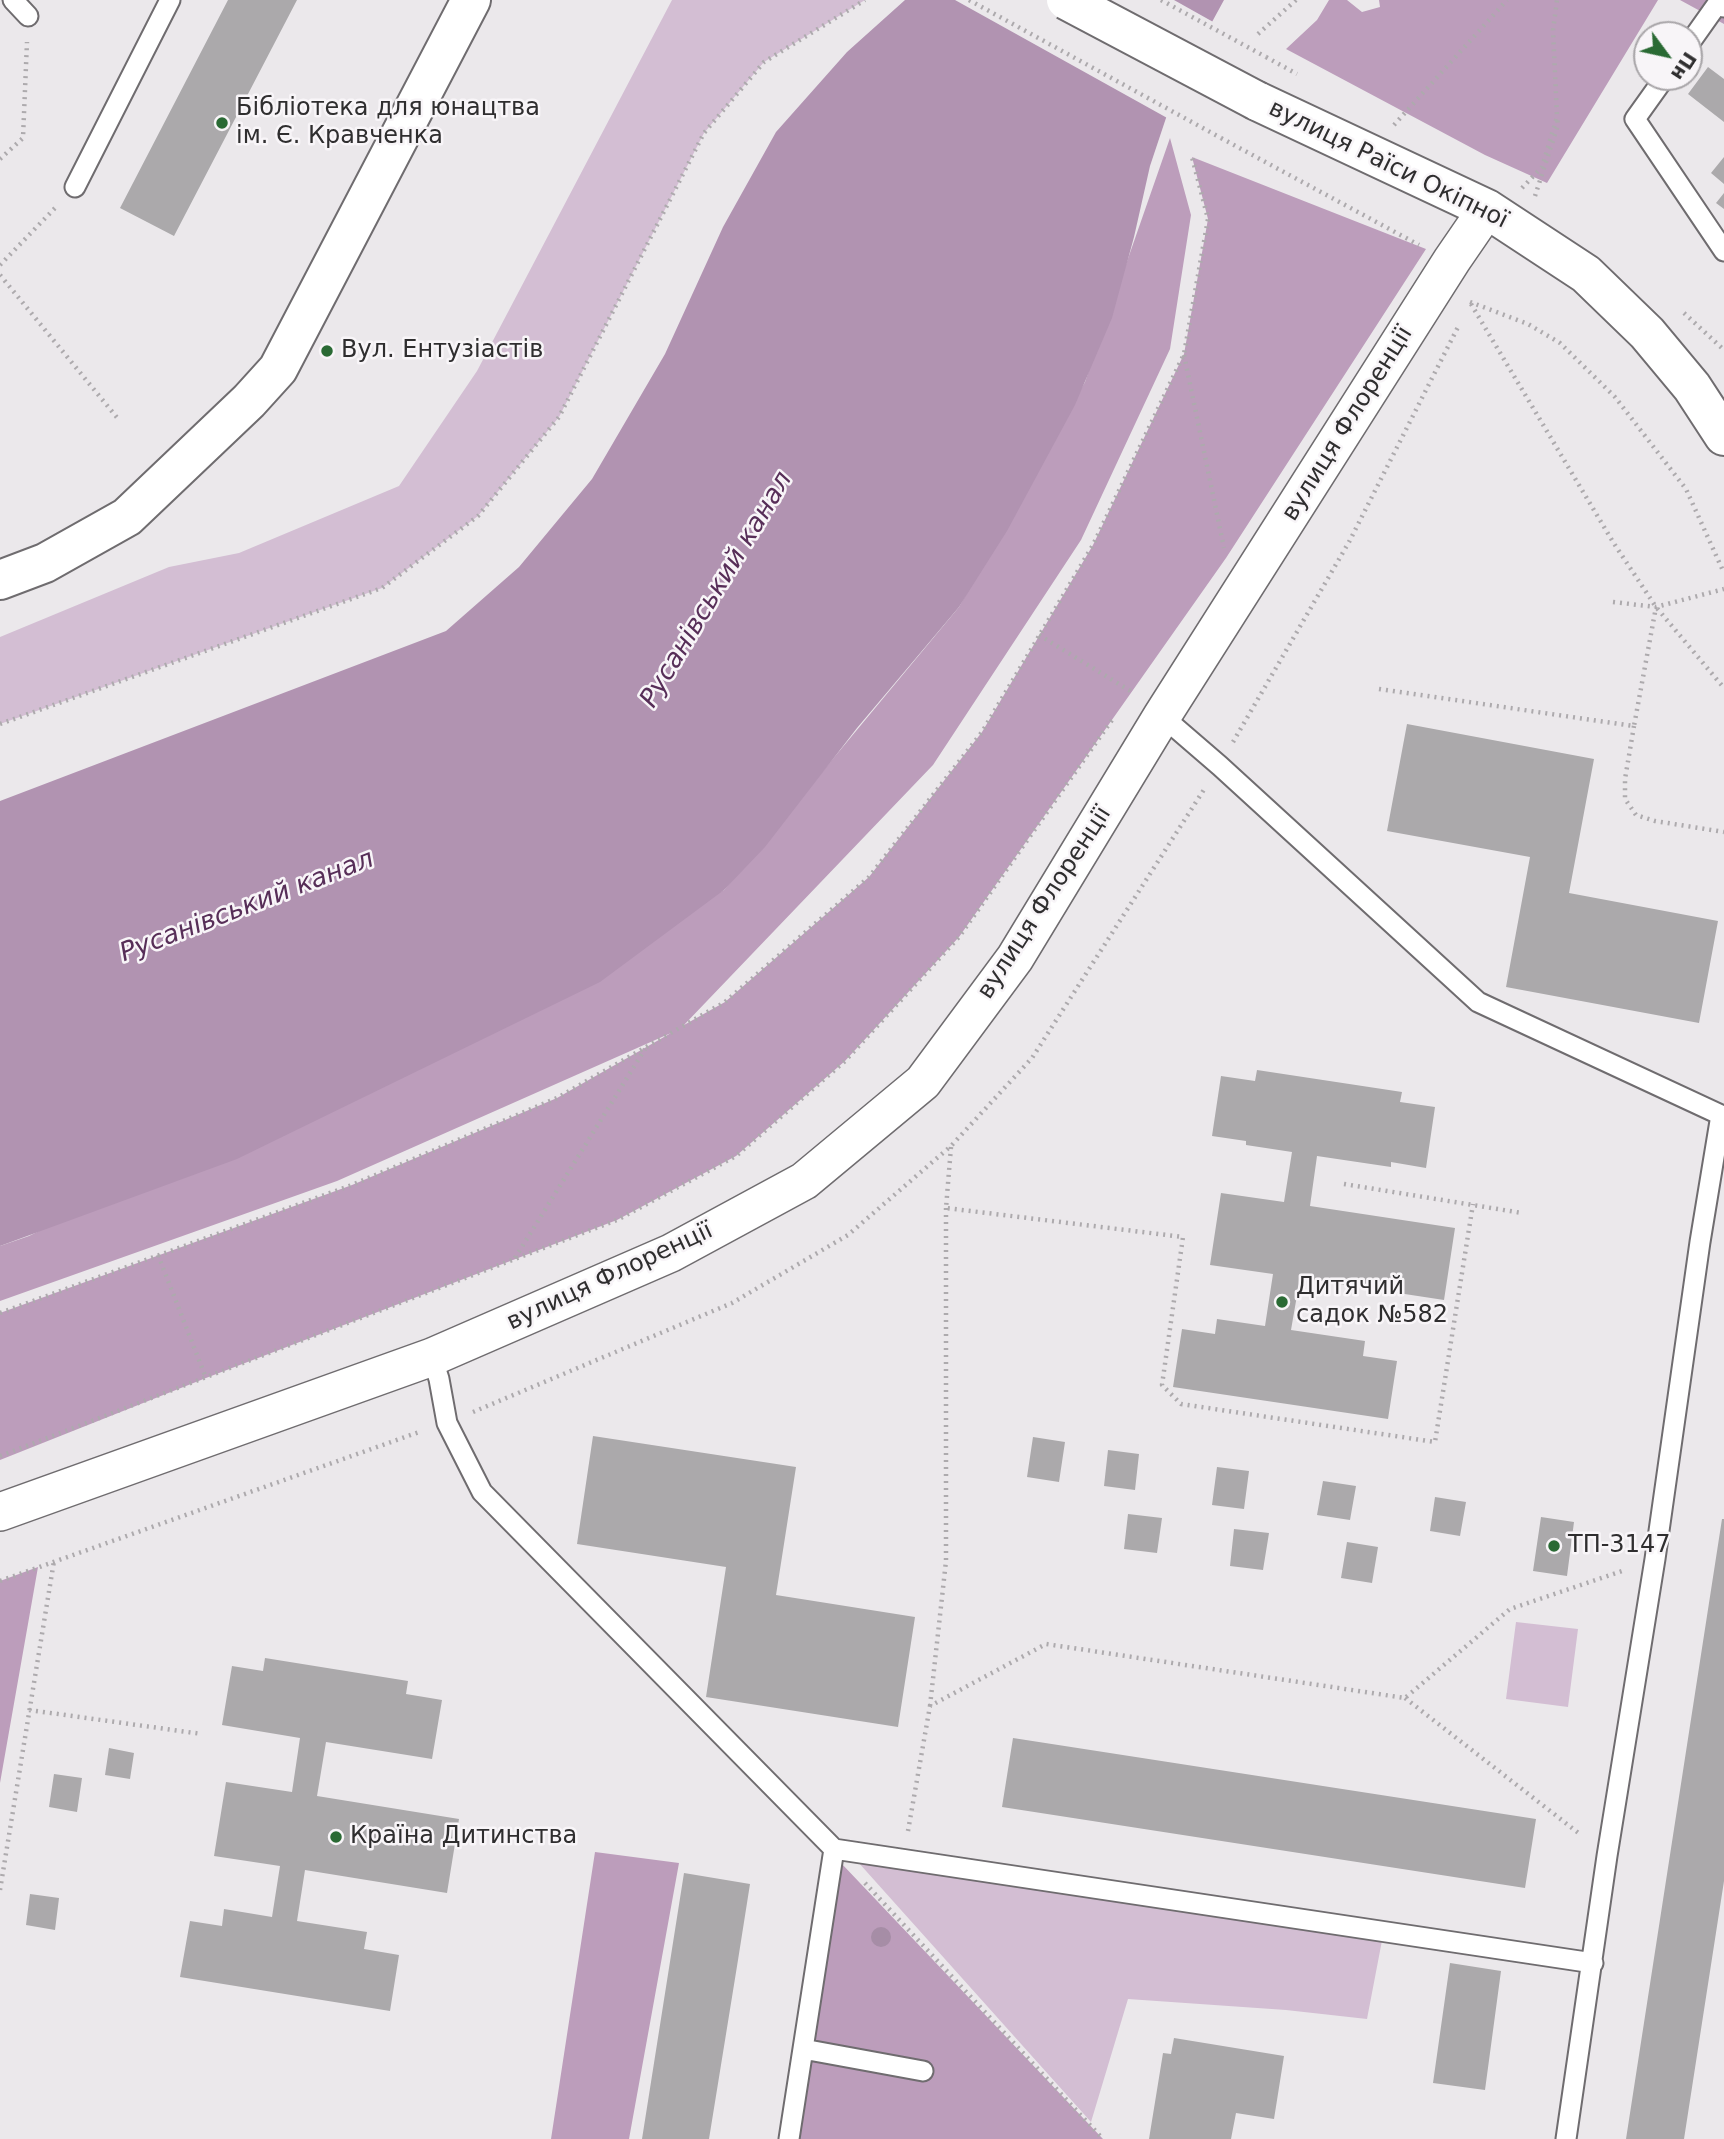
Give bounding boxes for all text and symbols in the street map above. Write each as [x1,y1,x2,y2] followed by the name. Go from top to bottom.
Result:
[1633,21,1703,91] north arrow
[1667,48,1701,85] text: Пн
[1264,94,1512,236] street label: вулиця Раїси Окіпної
[236,95,540,151] place label: Бібліотека для юнацтва ім. Є. Кравченка
[214,115,230,131] marker: Бібліотека для юнацтва ім. Є. Кравченка
[1277,322,1419,526] street label: вулиця Флоренції
[341,337,543,365] place label: Вул. Ентузіастів
[319,343,335,359] marker: Вул. Ентузіастів
[634,467,800,713] water label: Русанівський канал
[972,801,1118,1005] street label: вулиця Флоренції
[116,844,378,970] water label: Русанівський канал
[503,1217,717,1337] street label: вулиця Флоренції
[1296,1274,1448,1330] place label: Дитячий садок №582
[1274,1294,1290,1310] marker: Дитячий садок №582
[1568,1532,1670,1560] place label: ТП-3147
[1546,1538,1562,1554] marker: ТП-3147
[350,1823,577,1851] place label: Країна Дитинства
[328,1829,344,1845] marker: Країна Дитинства

